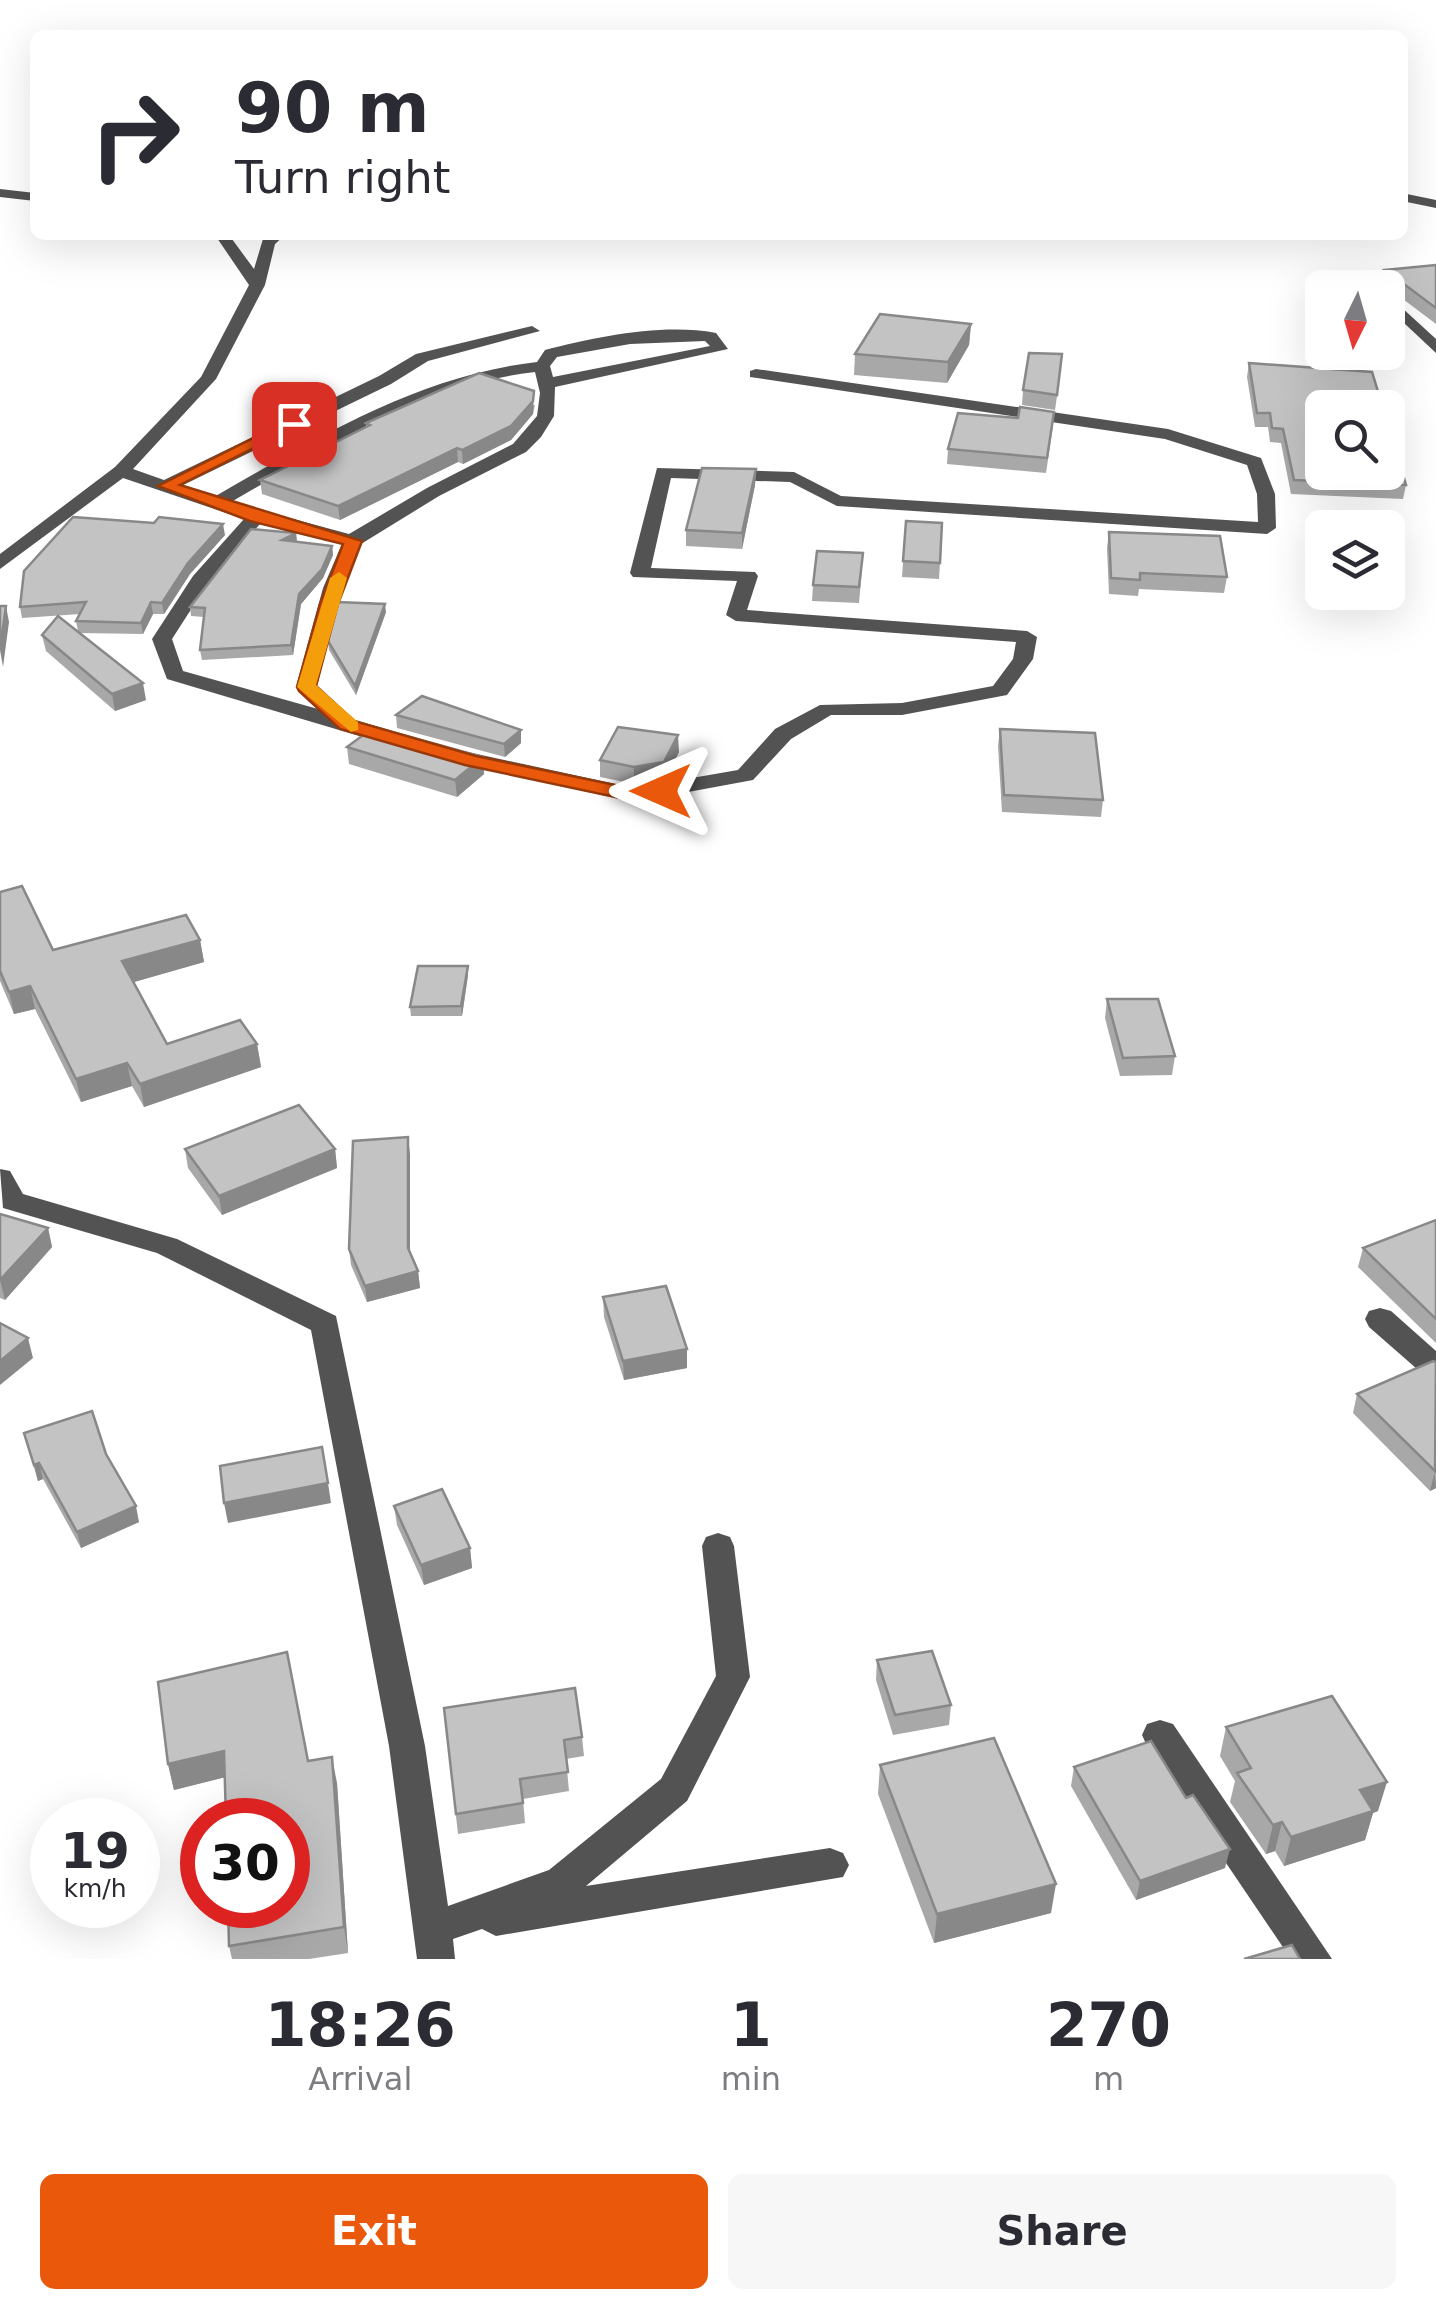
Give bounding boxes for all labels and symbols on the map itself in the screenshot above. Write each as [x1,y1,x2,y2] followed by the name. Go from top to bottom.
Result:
[1305,270,1405,370] north arrow
[252,382,337,467] pin
[609,739,713,843] position arrow
[180,1798,310,1928] speed limit sign: 30

